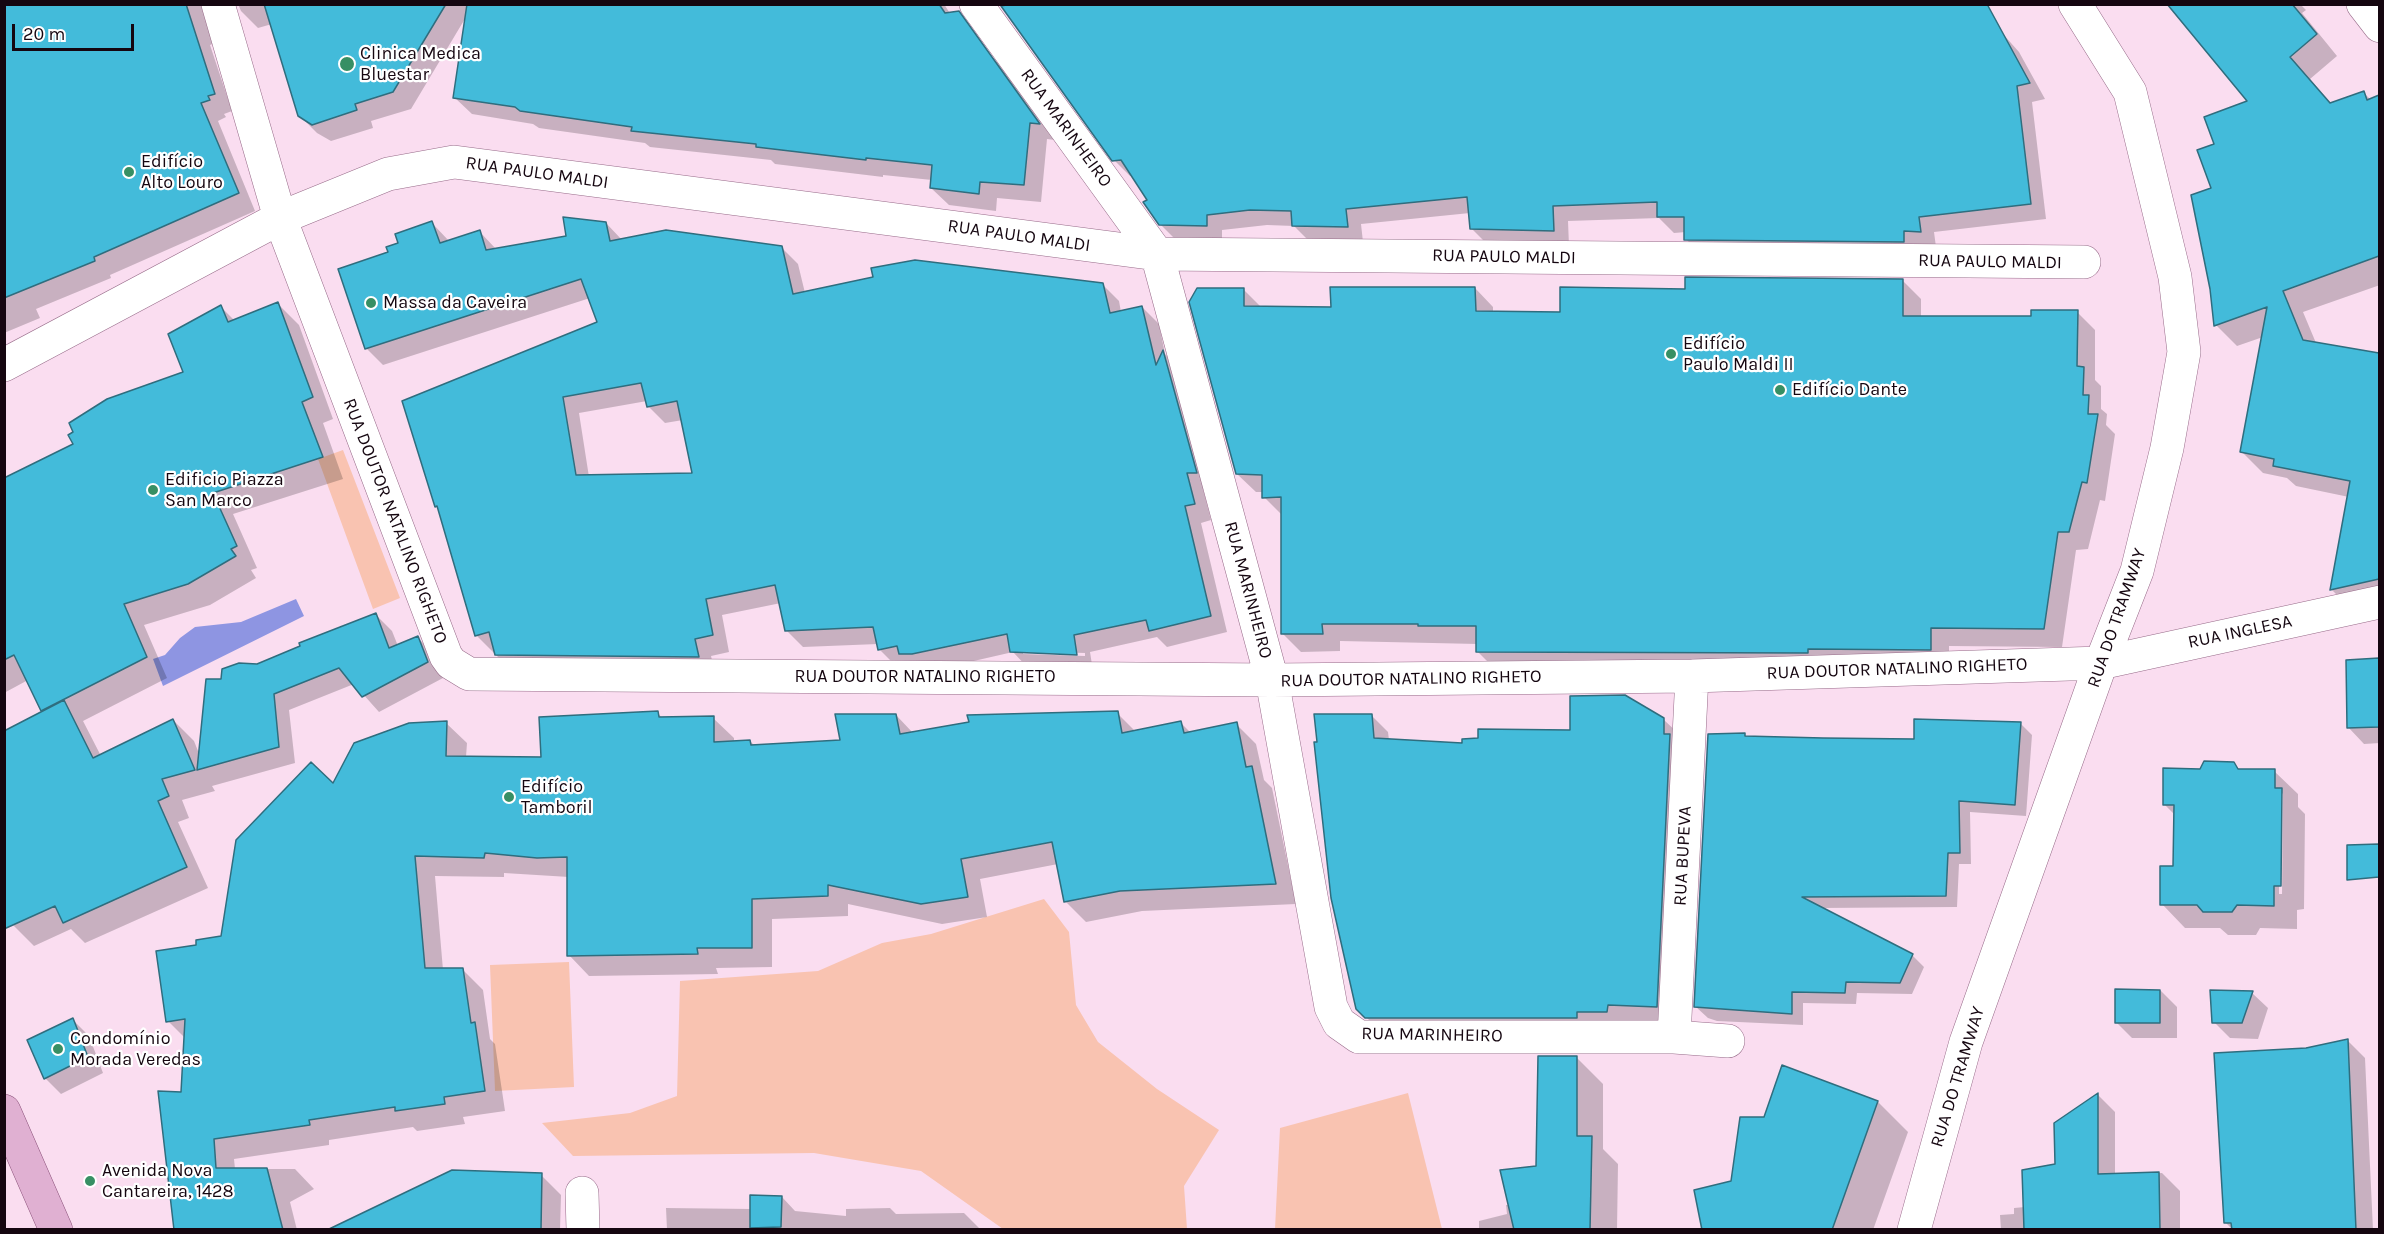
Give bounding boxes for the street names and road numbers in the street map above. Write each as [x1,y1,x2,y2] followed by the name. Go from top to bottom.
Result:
[1016,65,1116,191] street label: RUA MARINHEIRO
[464,152,610,194] street label: RUA PAULO MALDI
[946,215,1092,257] street label: RUA PAULO MALDI
[1432,245,1576,269] street label: RUA PAULO MALDI
[1918,250,2062,274] street label: RUA PAULO MALDI
[338,395,452,647] street label: RUA DOUTOR NATALINO RIGHETO
[1219,519,1277,661] street label: RUA MARINHEIRO
[2083,545,2151,691] street label: RUA DO TRAMWAY
[2186,610,2294,654] street label: RUA INGLESA
[1766,654,2028,684] street label: RUA DOUTOR NATALINO RIGHETO
[794,666,1056,688] street label: RUA DOUTOR NATALINO RIGHETO
[1280,666,1542,692] street label: RUA DOUTOR NATALINO RIGHETO
[1670,805,1696,907] street label: RUA BUPEVA
[1926,1004,1990,1150] street label: RUA DO TRAMWAY
[1361,1023,1503,1047] street label: RUA MARINHEIRO

